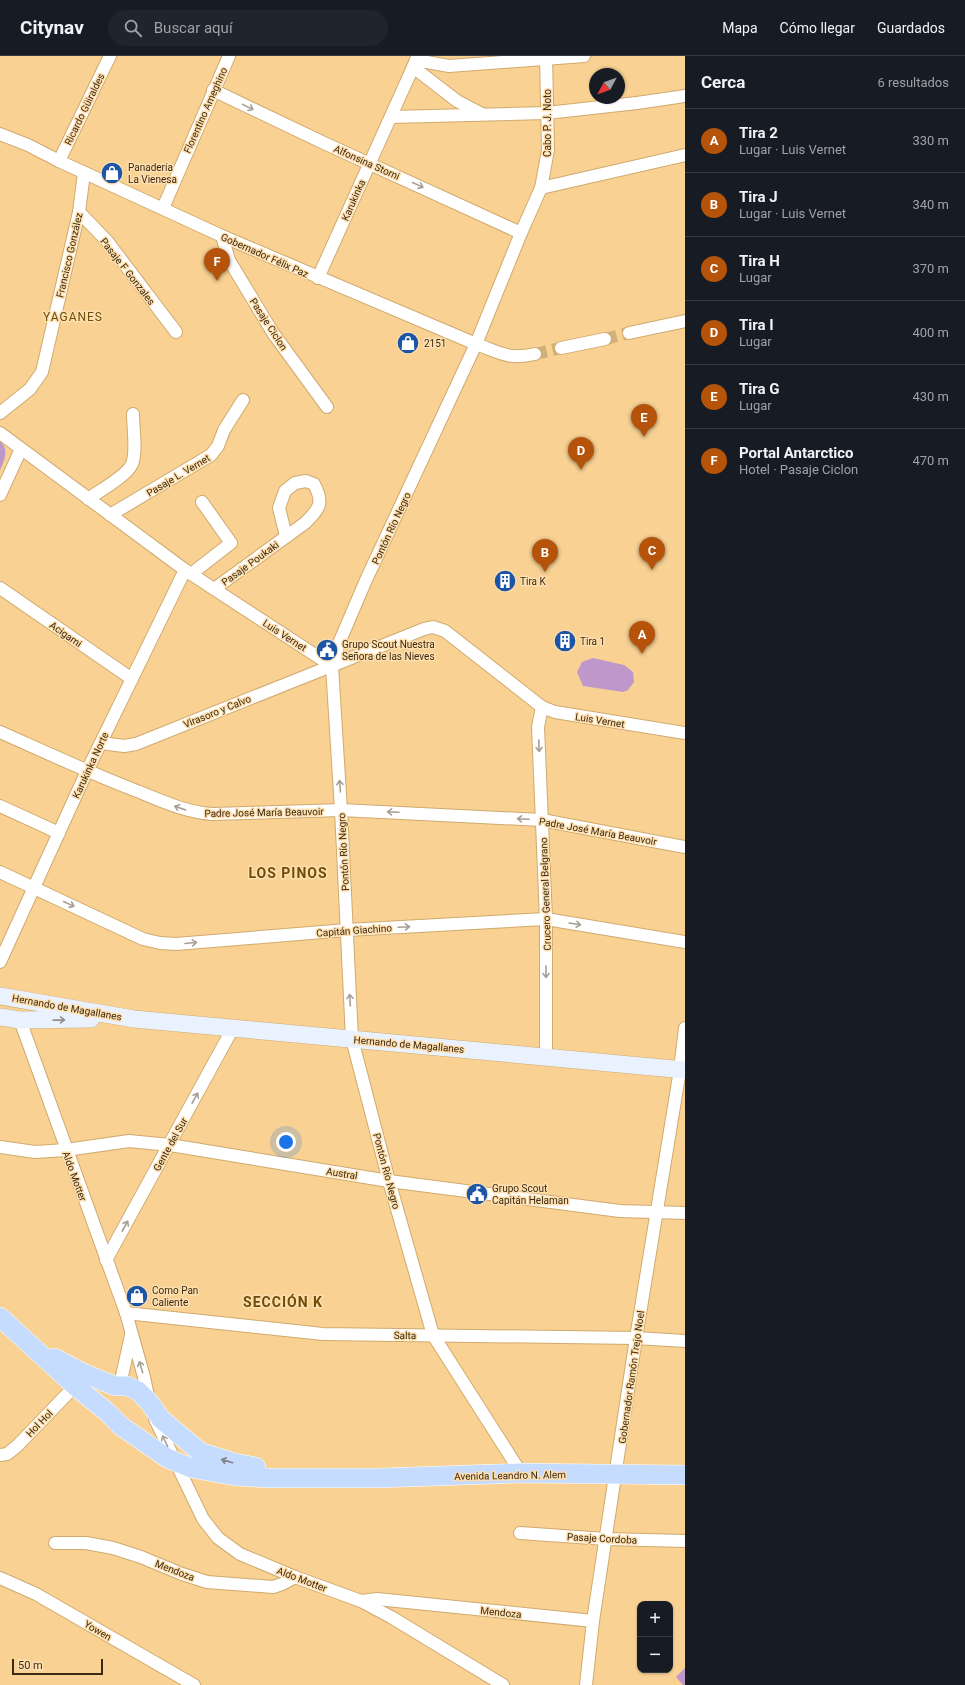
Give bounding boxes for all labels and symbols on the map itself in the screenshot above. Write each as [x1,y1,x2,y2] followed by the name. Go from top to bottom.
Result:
[182,65,229,155] street label: Florentino Ameghino
[589,68,625,104] north arrow
[62,72,107,147] street label: Ricardo Güiraldes
[542,89,553,157] street label: Cabo P. J. Noto
[242,104,254,111] one-way arrow
[332,143,401,182] street label: Alfonsina Storni
[99,160,125,186] shop icon: Panadería La Vienesa
[128,162,177,185] place label: Panadería La Vienesa
[339,178,367,223] street label: Karukinka
[411,182,423,190] one-way arrow
[54,211,85,299] street label: Francisco González
[219,231,310,280] street label: Gobernador Félix Paz
[98,236,157,307] street label: Pasaje F Gonzales
[204,248,230,281] pin: F
[248,296,290,353] street label: Pasaje Ciclon
[43,310,103,324] district label: YAGANES
[395,330,421,356] shop icon: 2151
[424,338,446,349] place label: 2151
[631,404,657,437] pin: E
[568,437,594,470] pin: D
[145,452,212,499] street label: Pasaje L. Vernet
[370,490,413,566] street label: Pontón Río Negro
[639,537,665,570] pin: C
[220,539,281,588] street label: Pasaje Poukaki
[532,539,558,572] pin: B
[492,568,518,594] building icon: Tira K
[520,576,547,587] place label: Tira K
[261,617,309,654] street label: Luis Vernet
[48,619,84,649] street label: Acigami
[629,621,655,654] pin: A
[552,628,578,654] building icon: Tira 1
[580,636,605,647] place label: Tira 1
[314,637,340,663] public building icon: Grupo Scout Nuestra Señora de las Nieves
[342,639,435,662] place label: Grupo Scout Nuestra Señora de las Nieves
[182,693,253,730] street label: Virasoro y Calvo
[575,711,625,730] street label: Luis Vernet
[70,730,111,800] street label: Karukinka Norte
[535,739,543,752] one-way arrow
[336,780,343,793] one-way arrow
[174,803,186,811] one-way arrow
[204,806,324,819] street label: Padre José María Beauvoir
[387,809,400,816] one-way arrow
[336,812,351,891] street label: Pontón Río Negro
[517,815,530,823] one-way arrow
[538,816,658,847] street label: Padre José María Beauvoir
[538,837,553,951] street label: Crucero General Belgrano
[248,865,328,881] district label: LOS PINOS
[63,901,75,908] one-way arrow
[569,920,582,928] one-way arrow
[316,922,393,939] street label: Capitán Giachino
[397,923,410,931] one-way arrow
[184,939,197,946] one-way arrow
[542,965,550,978] one-way arrow
[11,992,123,1023] street label: Hernando de Magallanes
[346,994,354,1007] one-way arrow
[52,1016,65,1023] one-way arrow
[353,1034,465,1055] street label: Hernando de Magallanes
[192,1093,200,1105] one-way arrow
[151,1115,190,1173] street label: Gente del Sur
[276,1132,296,1152] your location
[371,1132,402,1211] street label: Pontón Río Negro
[60,1150,89,1203] street label: Aldo Motter
[326,1166,358,1181] street label: Austral
[464,1181,490,1207] public building icon: Grupo Scout Capitán Helaman
[492,1183,569,1206] place label: Grupo Scout Capitán Helaman
[122,1220,130,1232] one-way arrow
[124,1283,150,1309] shop icon: Como Pan Caliente
[152,1285,198,1308] place label: Como Pan Caliente
[243,1293,323,1310] district label: SECCIÓN K
[617,1310,646,1444] street label: Gobernador Ramón Trejo Noel
[394,1330,416,1341] street label: Salta
[137,1361,144,1374] one-way arrow
[24,1408,55,1439] street label: Hol Hol
[161,1435,168,1447] one-way arrow
[221,1457,234,1464] one-way arrow
[454,1469,566,1482] street label: Avenida Leandro N. Alem
[567,1531,637,1546] street label: Pasaje Cordoba
[154,1558,196,1583] street label: Mendoza
[275,1565,329,1594] street label: Aldo Motter
[480,1605,522,1620] street label: Mendoza
[82,1618,113,1643] street label: Yowen
[12,1657,103,1676] scale bar

